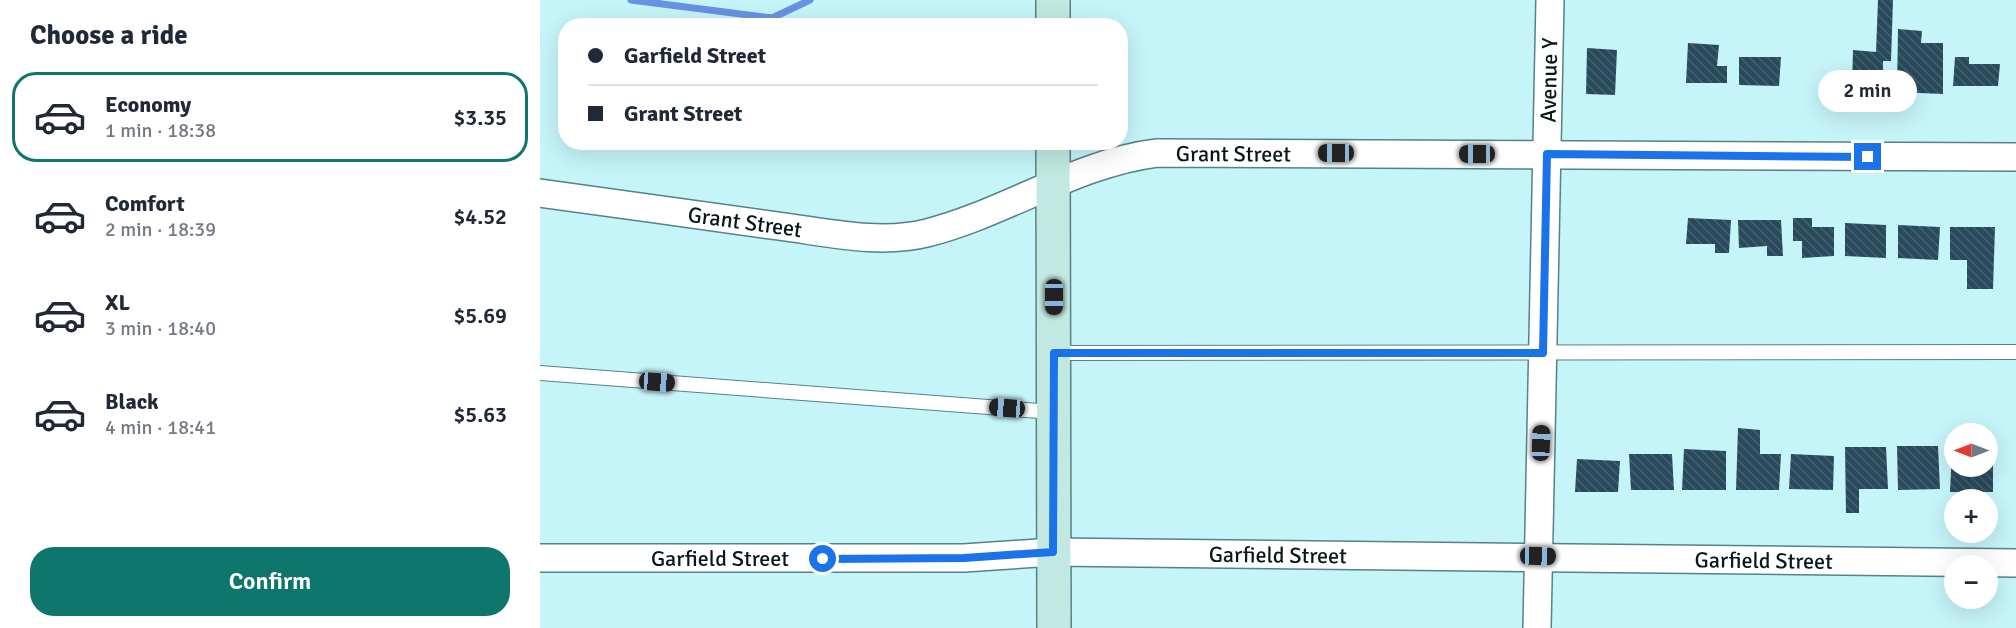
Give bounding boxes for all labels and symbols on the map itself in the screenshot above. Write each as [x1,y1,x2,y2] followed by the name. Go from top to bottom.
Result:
[1534,37,1563,123] street label: Avenue Y
[1818,70,1918,112] callout: 2 min
[1176,140,1291,168] street label: Grant Street
[1854,143,1881,170] route end
[1318,144,1354,162] car
[1459,145,1495,163] car
[686,201,804,243] street label: Grant Street
[1045,279,1063,315] car
[638,372,676,392] car
[988,398,1026,418] car
[1944,423,1998,477] north arrow
[1531,425,1551,461] car
[1209,541,1347,569] street label: Garfield Street
[651,545,789,572] street label: Garfield Street
[809,545,836,572] route start
[1695,546,1833,575] street label: Garfield Street
[1520,547,1556,565] car

